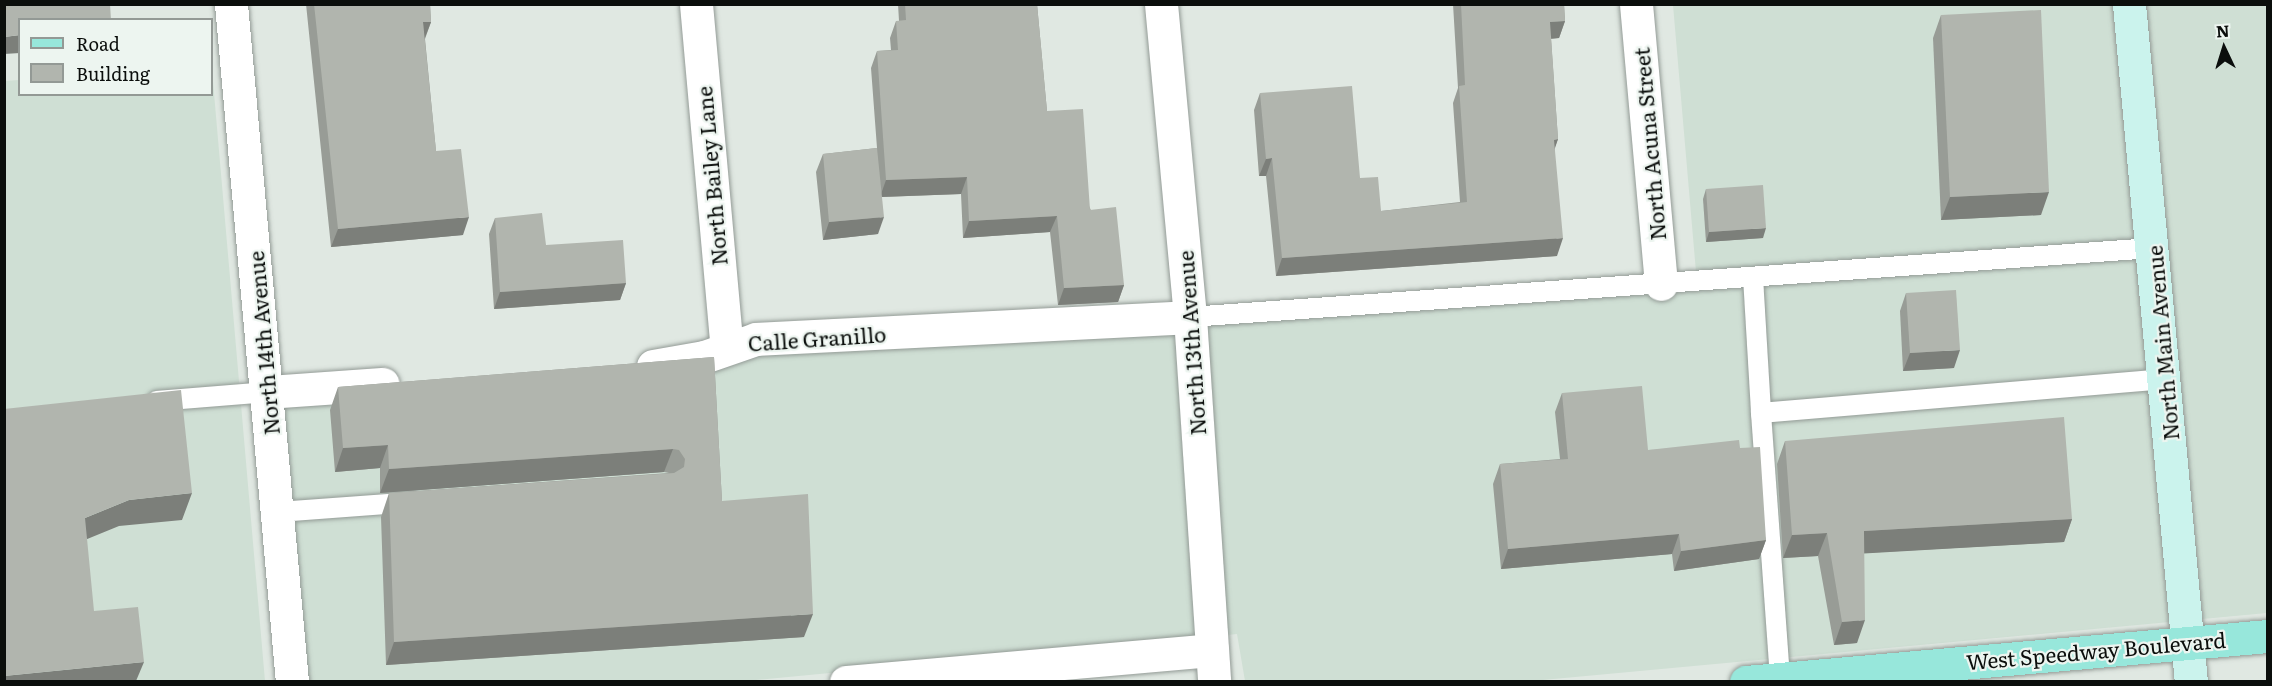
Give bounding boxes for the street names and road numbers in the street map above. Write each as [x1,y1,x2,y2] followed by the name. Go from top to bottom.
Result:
[1628,46,1670,242] street label: North Acuna Street
[691,85,731,267] street label: North Bailey Lane
[2141,244,2183,442] street label: North Main Avenue
[242,250,284,436] street label: North 14th Avenue
[1172,250,1210,436] street label: North 13th Avenue
[747,321,887,355] street label: Calle Granillo
[1965,626,2227,674] street label: West Speedway Boulevard

